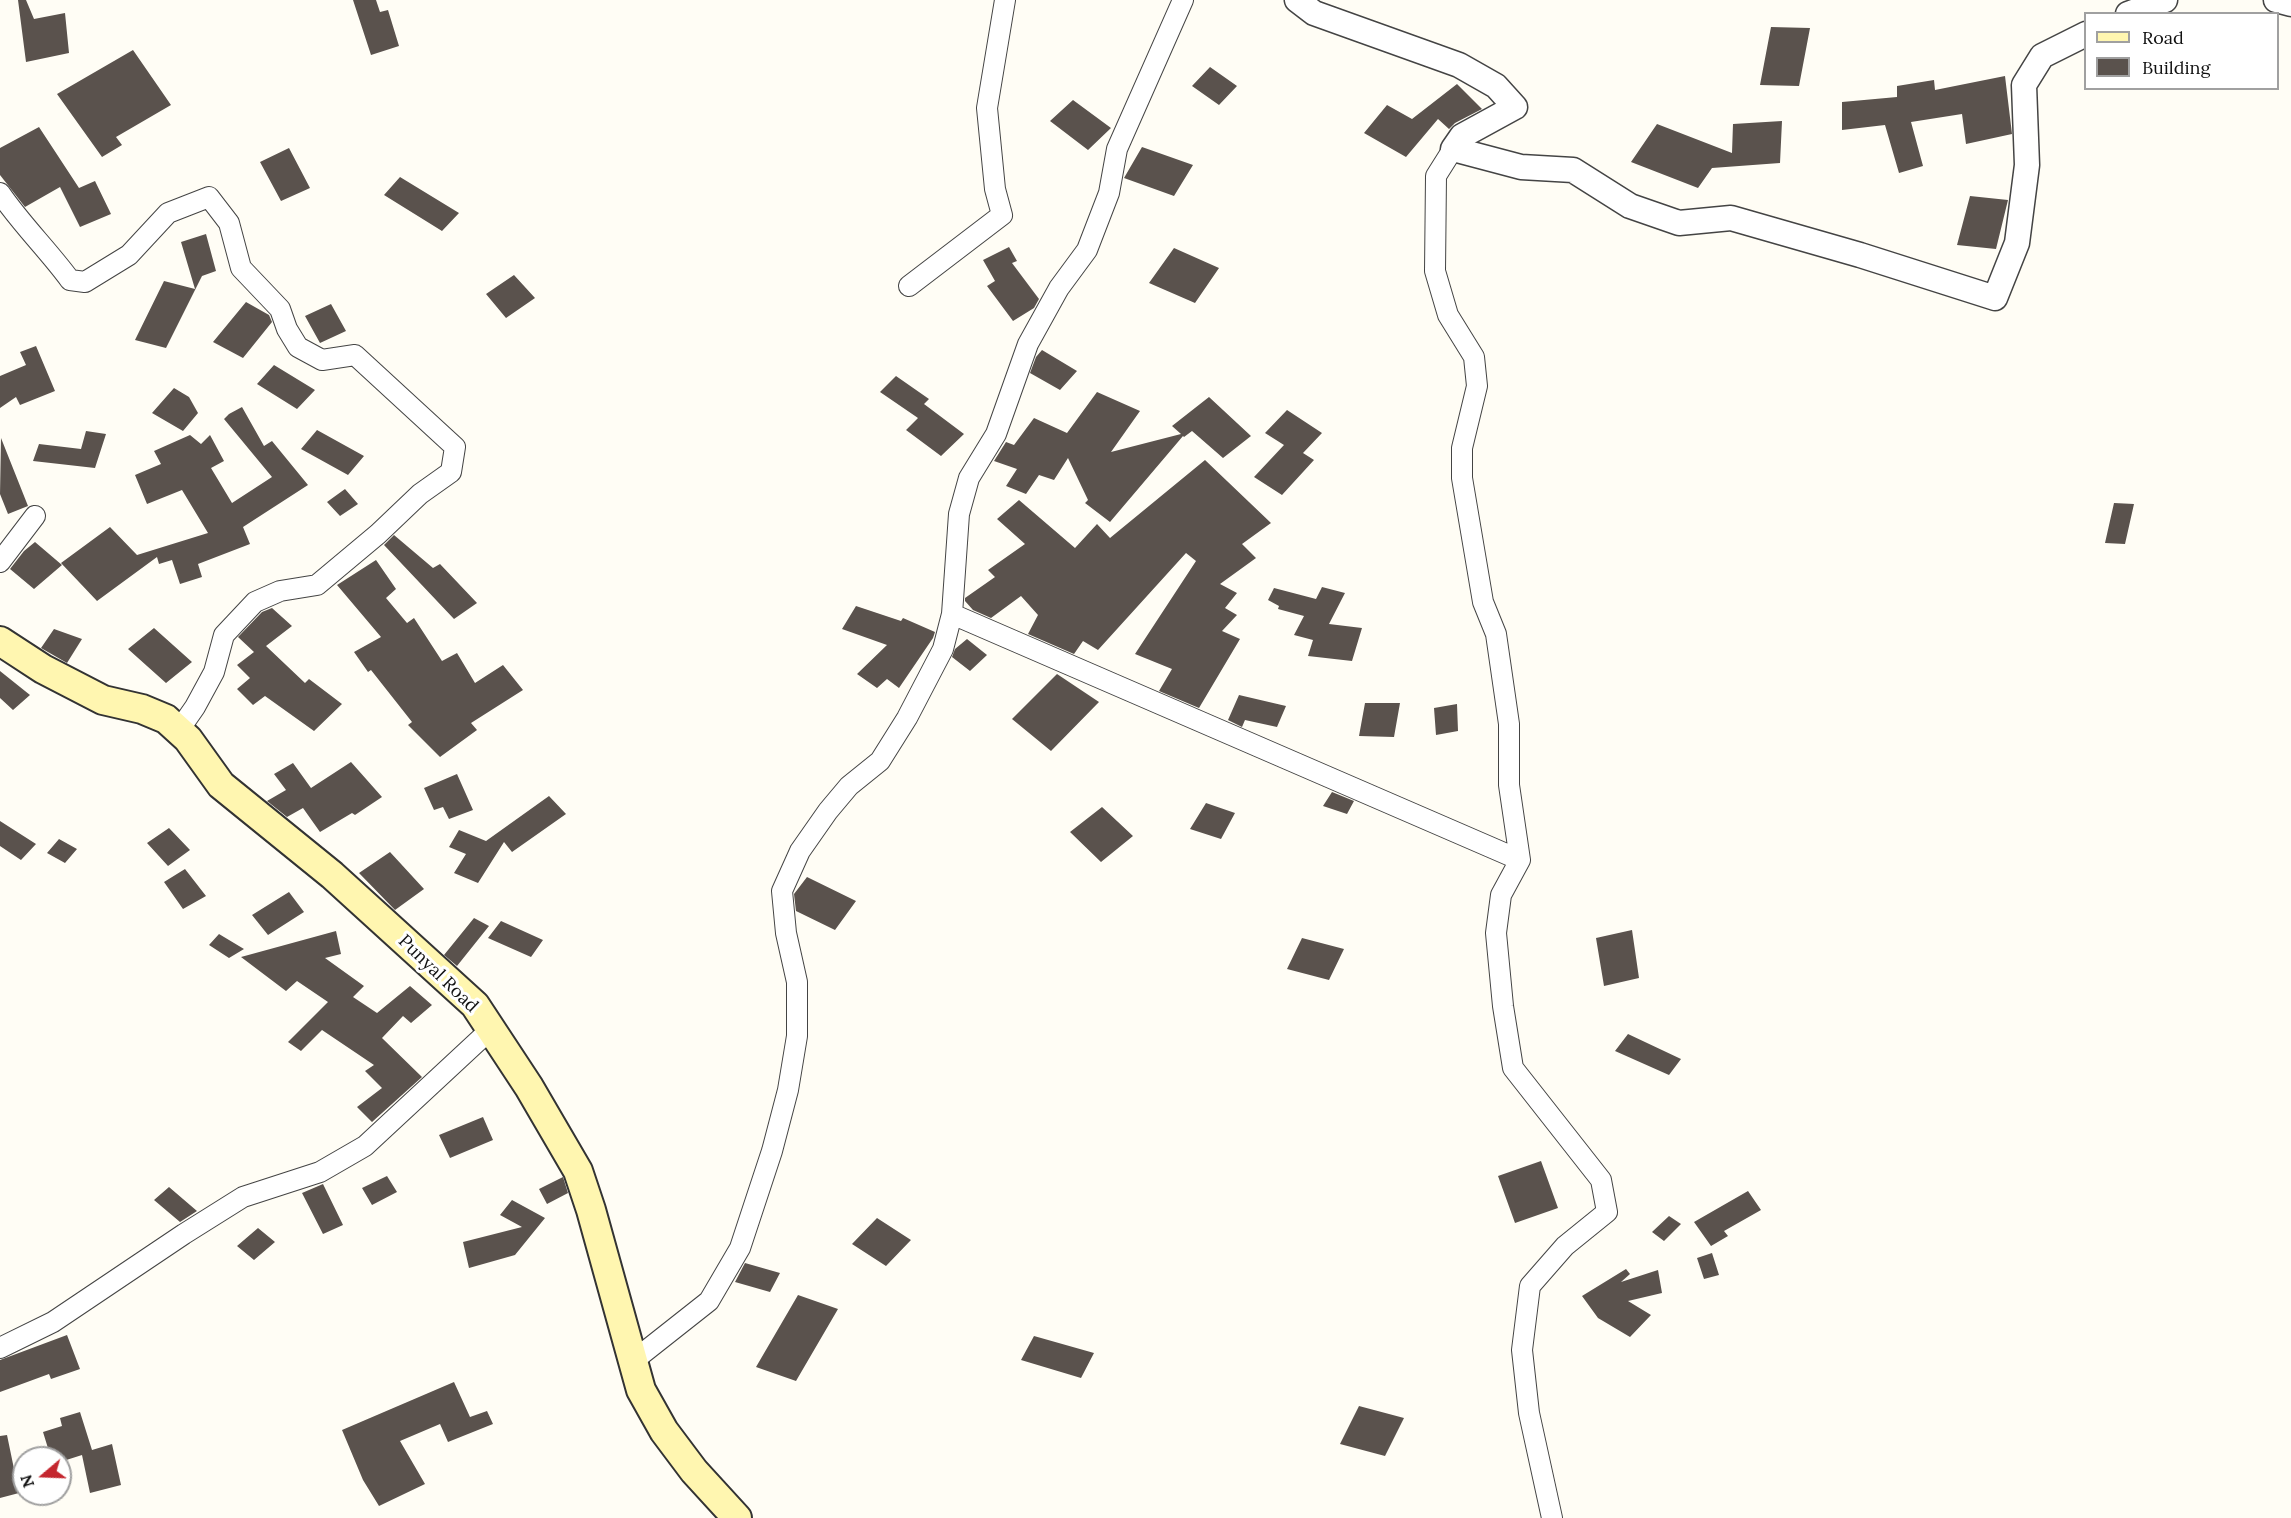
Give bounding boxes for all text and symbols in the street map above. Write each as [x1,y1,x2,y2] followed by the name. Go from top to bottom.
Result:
[2084,12,2279,90] legend
[2142,26,2184,49] text: Road
[2142,56,2210,79] text: Building
[394,931,482,1017] street label: Punyal Road
[12,1446,72,1506] north arrow
[15,1472,38,1490] text: N

